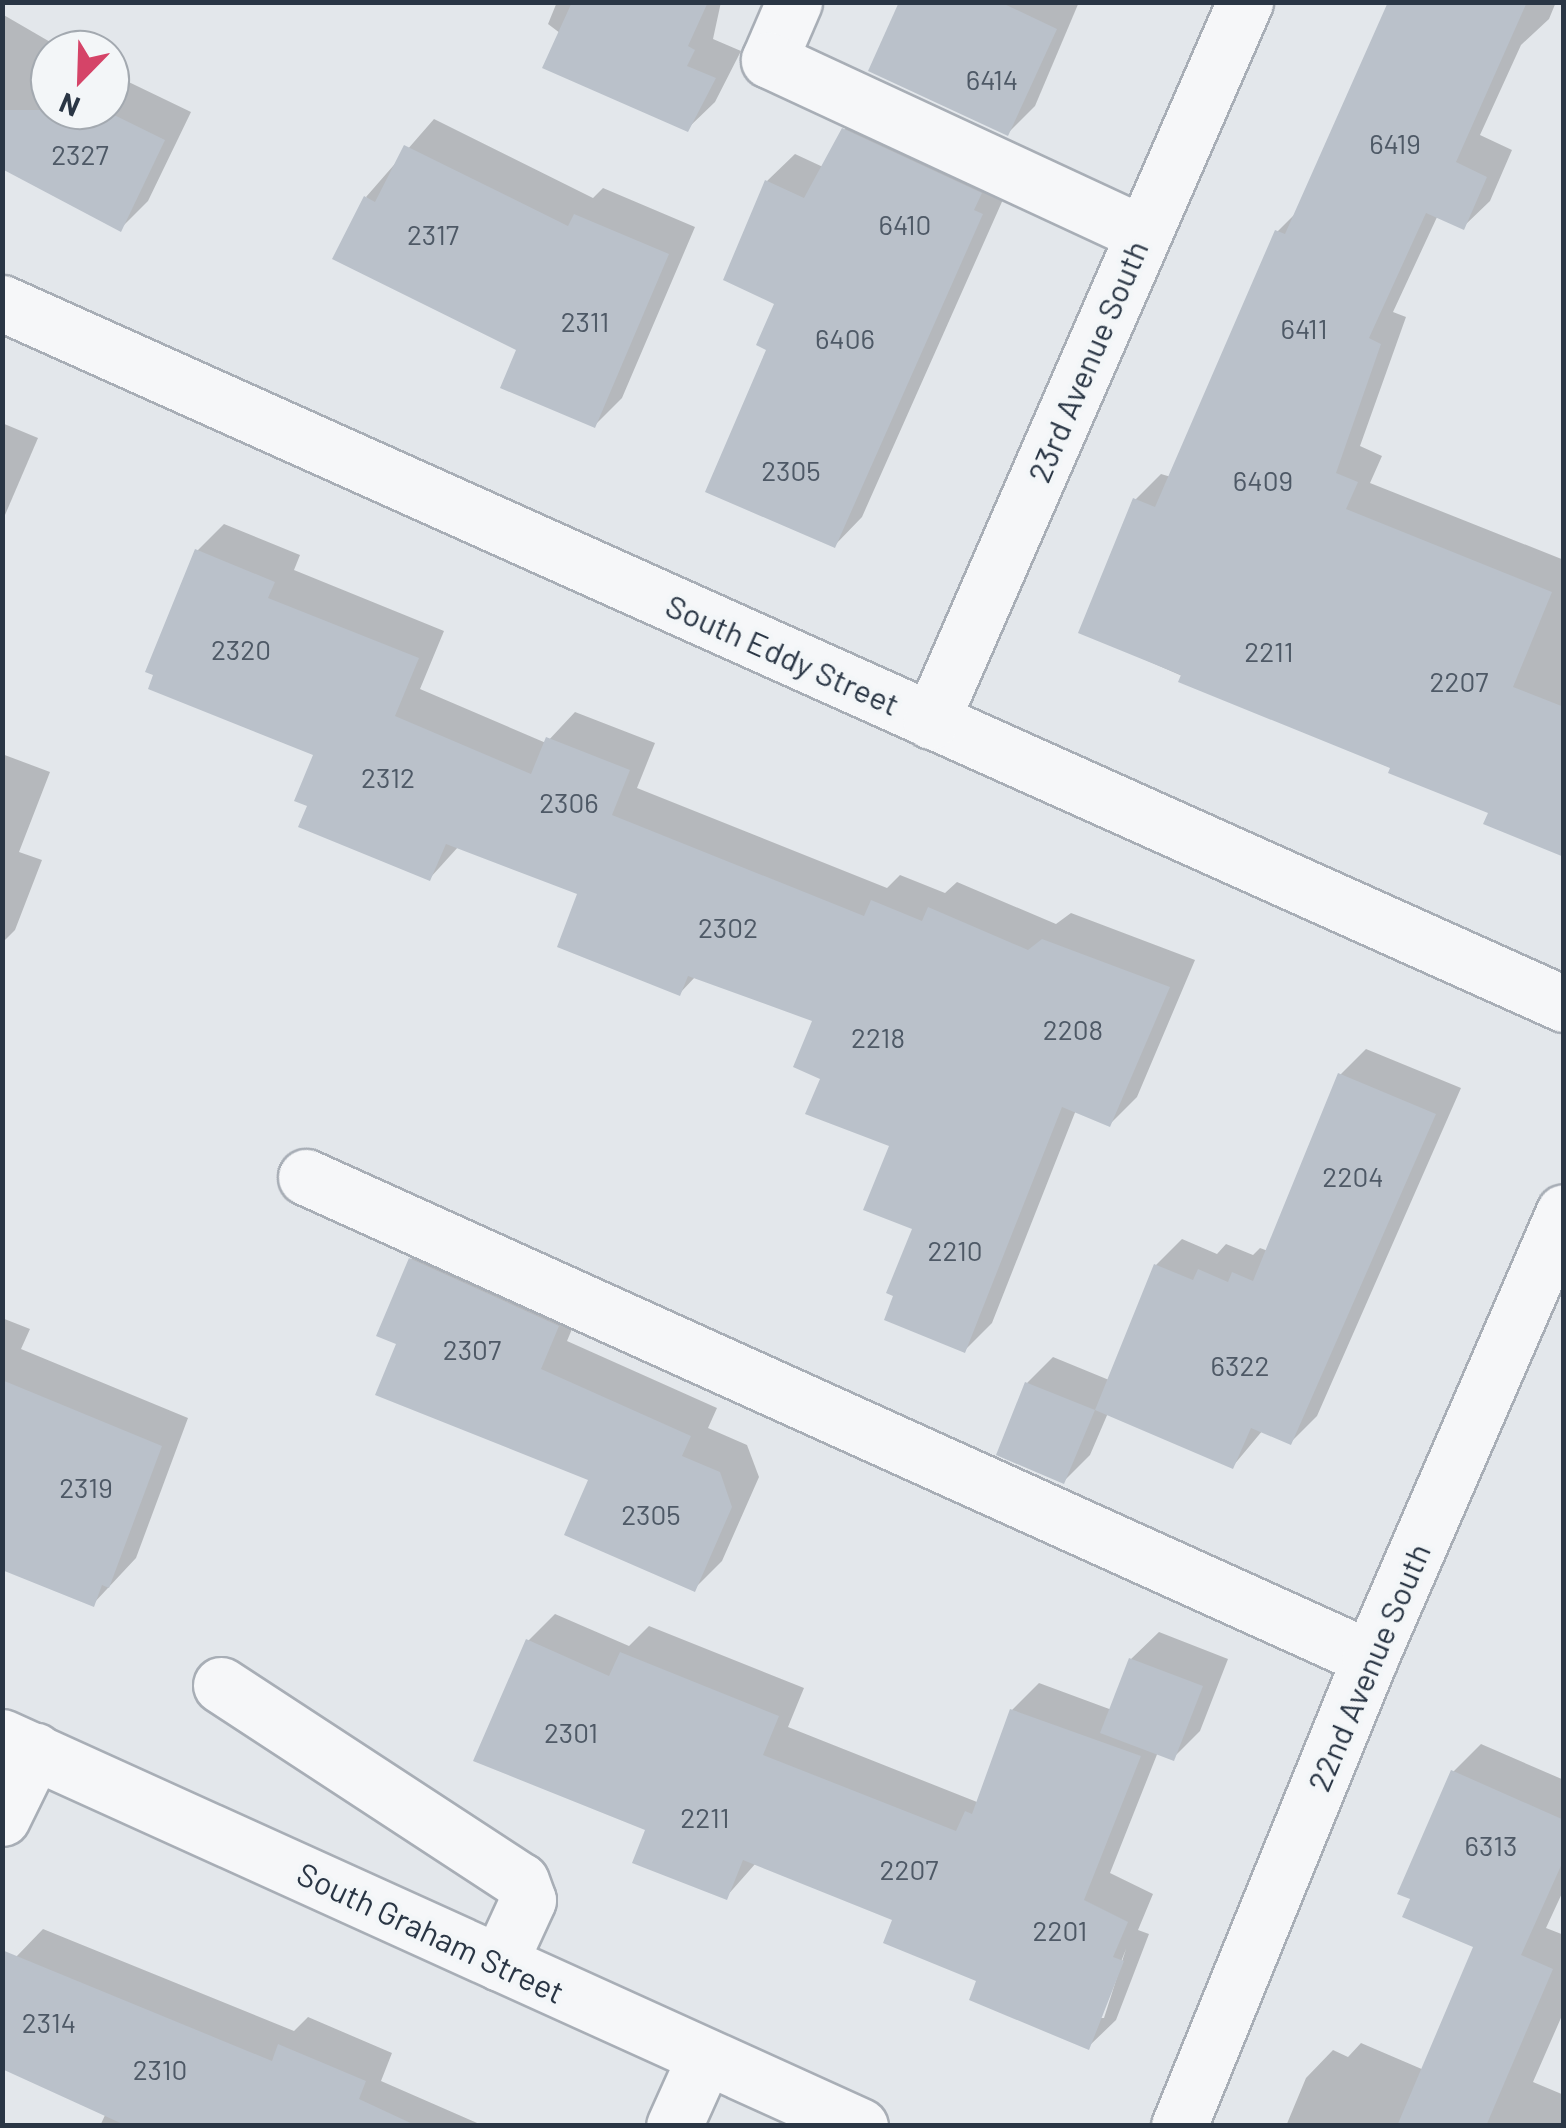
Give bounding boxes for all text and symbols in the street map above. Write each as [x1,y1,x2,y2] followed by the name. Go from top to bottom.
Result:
[30,30,130,130] north arrow
[966,62,1018,96] house number: 6414
[54,86,84,125] text: N
[1369,126,1421,160] house number: 6419
[51,137,109,171] house number: 2327
[879,207,931,241] house number: 6410
[407,217,459,251] house number: 2317
[1019,234,1155,488] street label: 23rd Avenue South
[561,304,609,338] house number: 2311
[1281,311,1327,345] house number: 6411
[815,321,875,355] house number: 6406
[761,453,821,487] house number: 2305
[1233,463,1293,497] house number: 6409
[660,585,906,723] street label: South Eddy Street
[211,632,271,666] house number: 2320
[1244,634,1294,668] house number: 2211
[1429,664,1489,698] house number: 2207
[361,760,415,794] house number: 2312
[539,785,599,819] house number: 2306
[698,910,758,944] house number: 2302
[1043,1012,1103,1046] house number: 2208
[851,1020,905,1054] house number: 2218
[1322,1159,1384,1193] house number: 2204
[927,1233,983,1267] house number: 2210
[443,1332,501,1366] house number: 2307
[1211,1348,1269,1382] house number: 6322
[59,1470,113,1504] house number: 2319
[621,1497,681,1531] house number: 2305
[1298,1537,1438,1797] street label: 22nd Avenue South
[544,1715,598,1749] house number: 2301
[680,1800,730,1834] house number: 2211
[1465,1828,1517,1862] house number: 6313
[879,1852,939,1886] house number: 2207
[291,1853,571,2011] street label: South Graham Street
[1033,1913,1087,1947] house number: 2201
[22,2005,76,2039] house number: 2314
[133,2052,187,2086] house number: 2310

